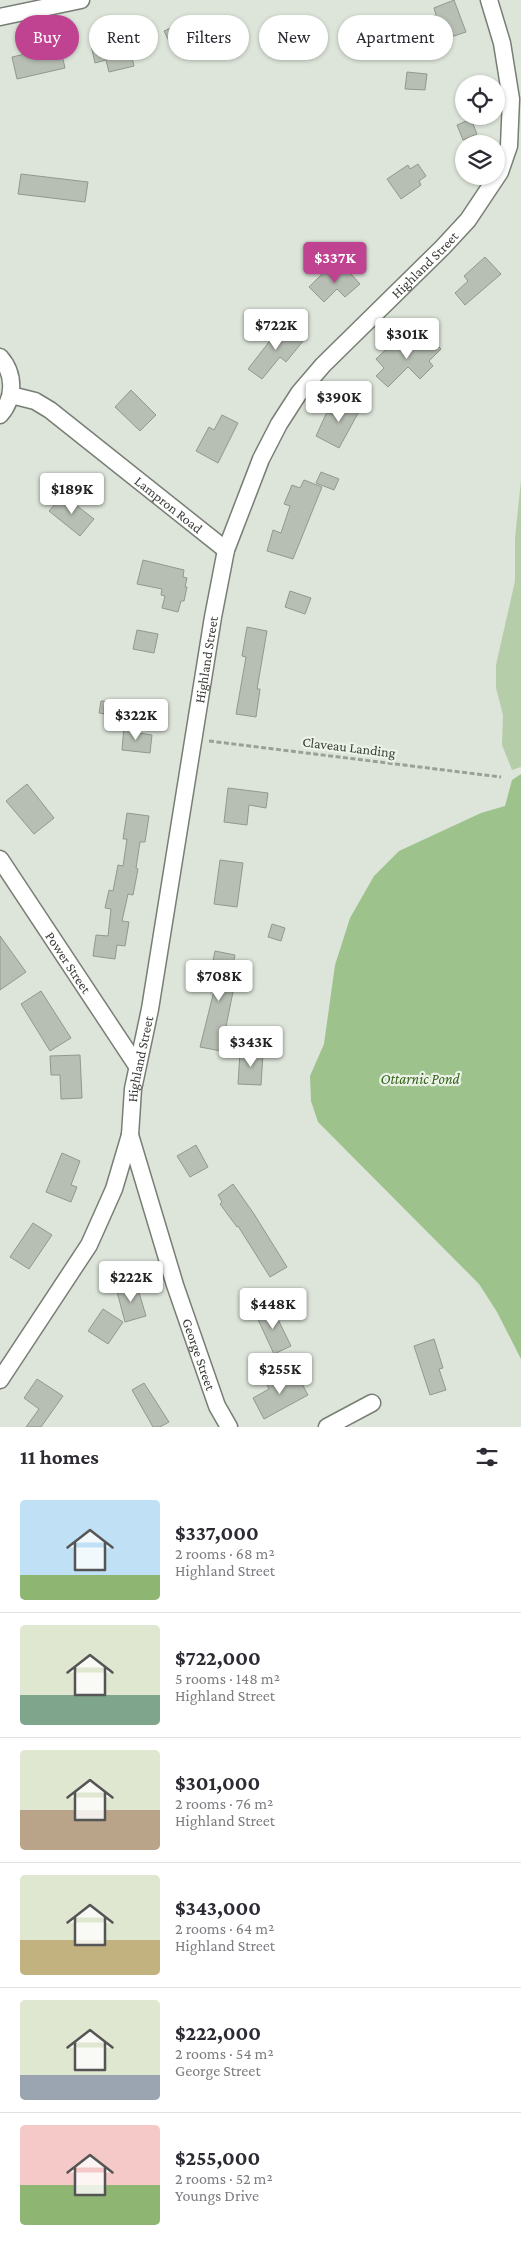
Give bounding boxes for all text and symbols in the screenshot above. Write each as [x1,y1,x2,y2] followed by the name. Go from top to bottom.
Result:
[15,15,79,60] chip: Buy
[89,15,158,60] chip: Rent
[168,15,249,60] chip: Filters
[259,15,328,60] chip: New
[338,15,453,60] chip: Apartment
[455,75,505,185] map controls
[455,75,505,125] button: locate
[455,135,505,185] button: layers
[388,228,462,301] street label: Highland Street
[300,242,370,284] pin: $337K
[314,249,356,266] text: $337K
[241,308,311,351] pin: $722K
[255,316,297,333] text: $722K
[372,318,442,360] pin: $301K
[386,325,428,342] text: $301K
[304,380,374,423] pin: $390K
[317,388,361,405] text: $390K
[37,472,107,515] pin: $189K
[132,473,206,537] street label: Lampron Road
[51,480,93,497] text: $189K
[191,615,221,704] street label: Highland Street
[101,698,171,741] pin: $322K
[115,706,157,723] text: $322K
[302,733,397,761] street label: Claveau Landing
[42,929,95,997] street label: Power Street
[184,960,254,1002] pin: $708K
[197,967,241,984] text: $708K
[124,1014,156,1103] street label: Highland Street
[216,1026,286,1068] pin: $343K
[230,1033,272,1050] text: $343K
[380,1071,461,1087] water label: Ottarnic Pond
[96,1260,166,1303] pin: $222K
[110,1268,152,1285] text: $222K
[238,1288,308,1330] pin: $448K
[251,1295,295,1312] text: $448K
[179,1316,219,1393] street label: George Street
[245,1352,315,1395] pin: $255K
[259,1360,301,1377] text: $255K
[473,1443,501,1471] icon: filters
[20,1445,99,1469] text: 11 homes
[60,1520,120,1580] icon: home
[175,1521,259,1545] text: $337,000
[175,1545,275,1562] text: 2 rooms · 68 m²
[175,1562,275,1579] text: Highland Street
[60,1645,120,1705] icon: home
[175,1646,261,1670] text: $722,000
[175,1670,280,1687] text: 5 rooms · 148 m²
[175,1687,275,1704] text: Highland Street
[60,1770,120,1830] icon: home
[175,1771,260,1795] text: $301,000
[175,1795,273,1812] text: 2 rooms · 76 m²
[175,1812,275,1829] text: Highland Street
[60,1895,120,1955] icon: home
[175,1896,261,1920] text: $343,000
[175,1920,274,1937] text: 2 rooms · 64 m²
[175,1937,275,1954] text: Highland Street
[60,2020,120,2080] icon: home
[175,2021,261,2045] text: $222,000
[175,2045,274,2062] text: 2 rooms · 54 m²
[175,2062,261,2079] text: George Street
[60,2145,120,2205] icon: home
[175,2146,260,2170] text: $255,000
[175,2170,273,2187] text: 2 rooms · 52 m²
[175,2187,259,2204] text: Youngs Drive

